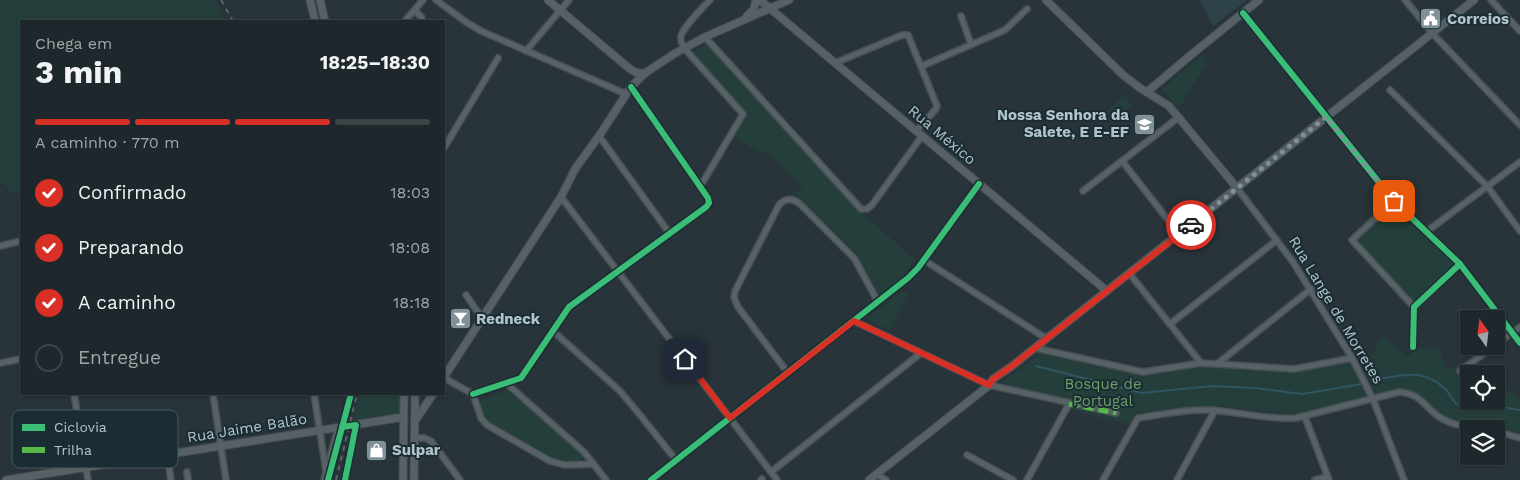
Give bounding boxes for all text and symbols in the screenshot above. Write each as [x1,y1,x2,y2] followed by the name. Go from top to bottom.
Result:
[1419,7,1443,31] public building icon: Correios
[1447,10,1509,28] place label: Correios
[35,34,112,53] text: Chega em
[320,51,430,74] text: 18:25–18:30
[35,53,122,91] text: 3 min
[905,102,979,168] street label: Rua México
[997,106,1129,141] place label: Nossa Senhora da Salete, E E-EF
[1133,112,1157,136] school or university icon: Nossa Senhora da Salete, E E-EF
[35,133,179,152] text: A caminho · 770 m
[35,179,63,207] icon: check
[1373,180,1415,222] pin
[78,181,187,204] text: Confirmado
[390,183,430,202] text: 18:03
[1380,187,1408,215] icon: bag
[1166,200,1216,250] courier
[1177,211,1205,239] icon: car
[1285,233,1387,387] street label: Rua Lange de Morretes
[35,234,63,262] icon: check
[78,236,184,259] text: Preparando
[389,238,430,257] text: 18:08
[35,289,63,317] icon: check
[78,291,176,314] text: A caminho
[393,293,430,312] text: 18:18
[448,307,472,331] bar icon: Redneck
[476,310,541,328] place label: Redneck
[1460,310,1505,355] north arrow
[1460,310,1505,465] map controls
[664,338,706,380] pin
[671,345,699,373] icon: home
[78,346,161,369] text: Entregue
[1460,365,1505,410] button: locate
[1064,375,1142,410] park label: Bosque de Portugal
[12,410,178,468] legend
[186,410,308,446] street label: Rua Jaime Balão
[54,419,107,435] text: Ciclovia
[1460,420,1505,465] button: layers
[364,438,388,462] shop icon: Sulpar
[392,441,441,459] place label: Sulpar
[54,442,92,458] text: Trilha

